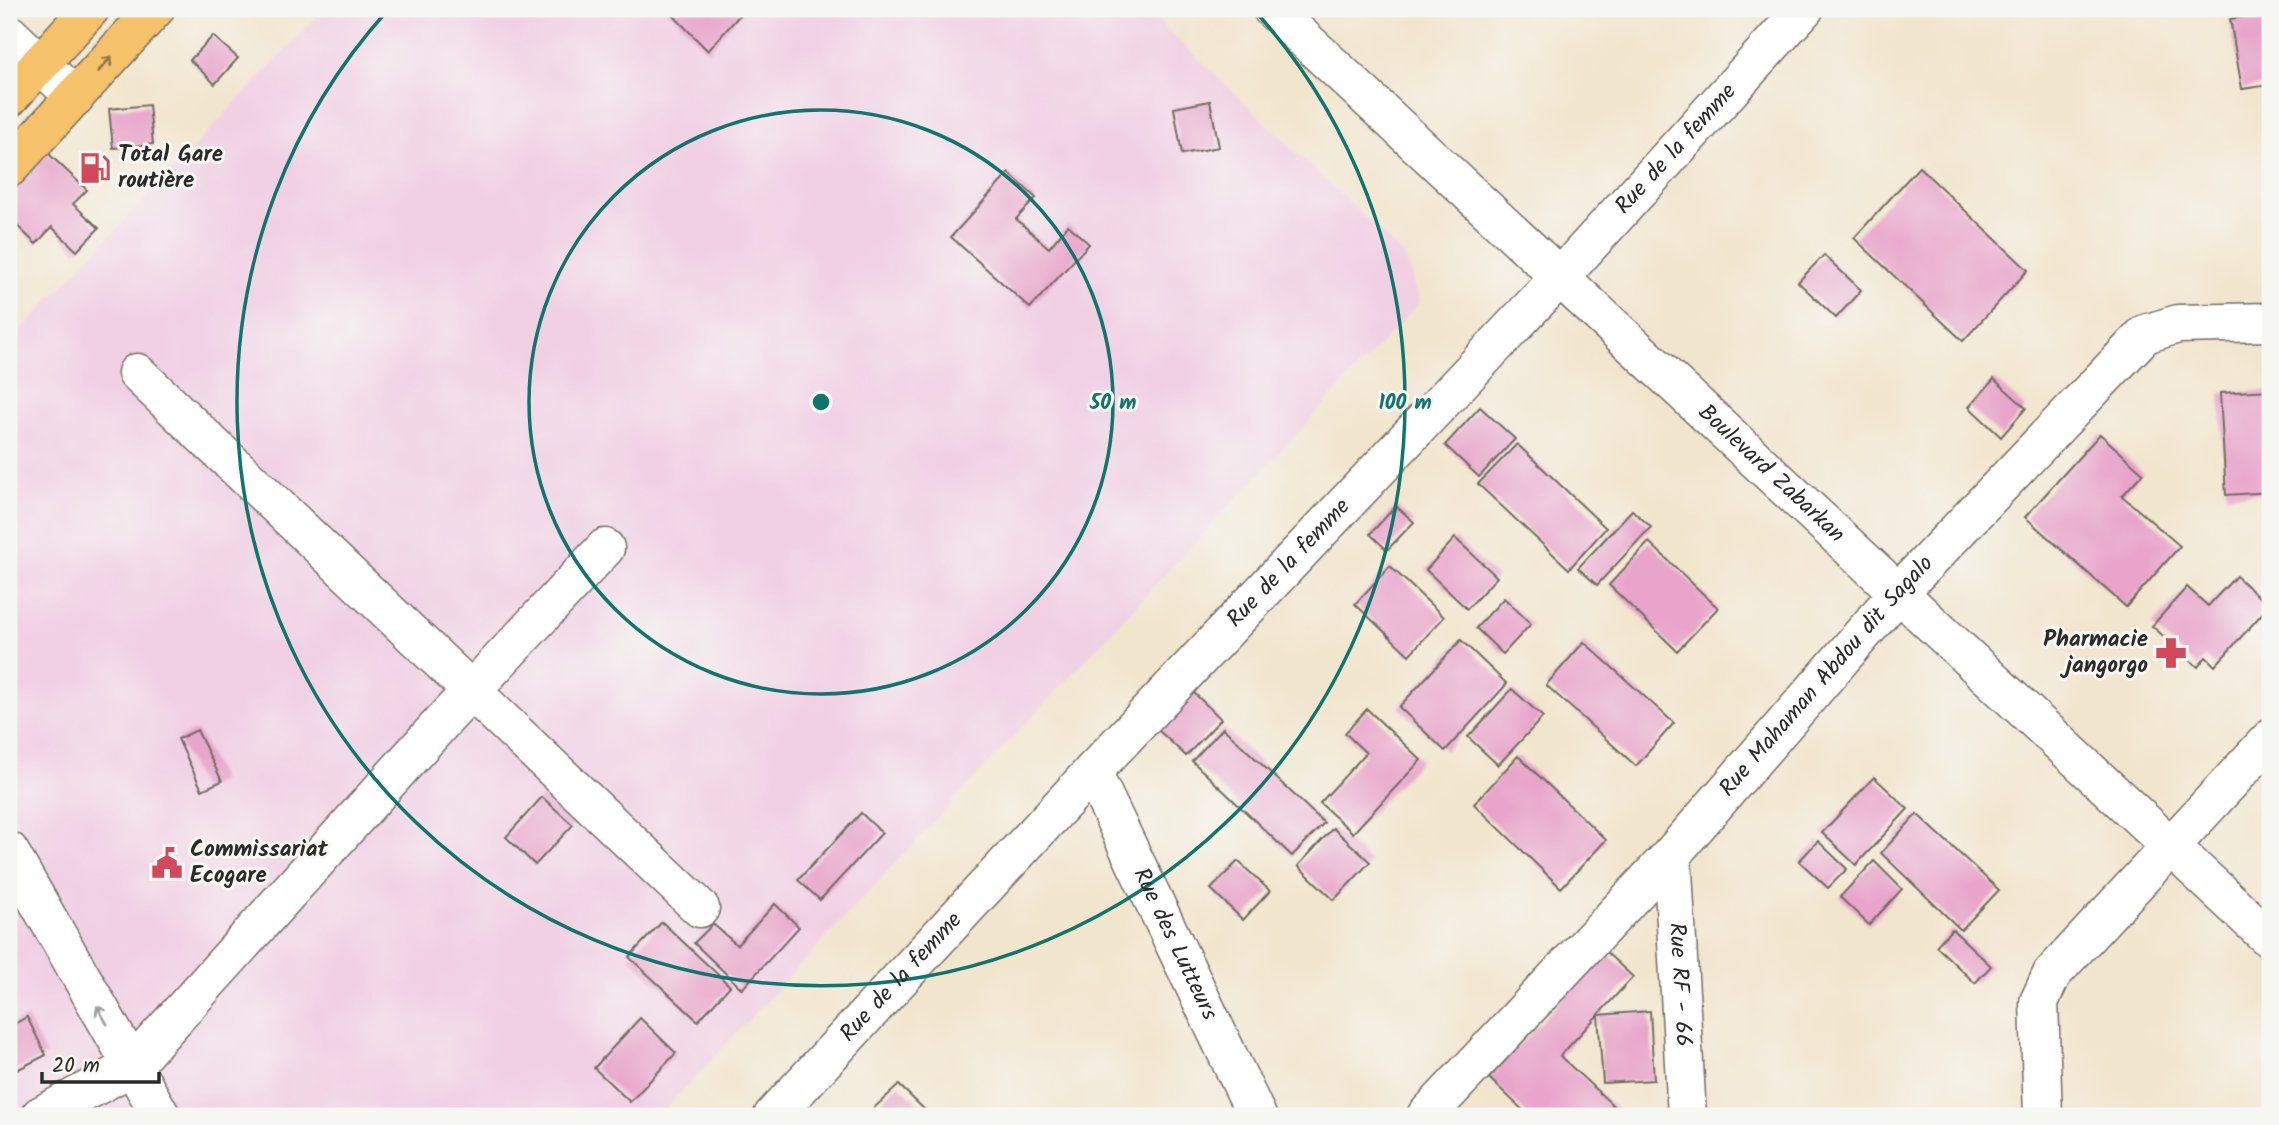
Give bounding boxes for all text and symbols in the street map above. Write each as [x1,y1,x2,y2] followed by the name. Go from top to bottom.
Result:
[96,56,113,73] one-way arrow
[1607,76,1746,223] street label: Rue de la femme
[118,137,223,199] place label: Total Gare routière
[78,151,112,185] fuel station icon: Total Gare routière
[1089,387,1136,420] text: 50 m
[1378,387,1432,420] text: 100 m
[809,390,833,414] centre of rings
[1689,396,1853,552] street label: Boulevard Zabarkan
[1219,491,1359,637] street label: Rue de la femme
[1711,547,1943,805] street label: Rue Mahaman Abdou dit Sagalo
[2043,622,2148,684] place label: Pharmacie jangorgo
[2154,636,2188,670] pharmacy icon: Pharmacie jangorgo
[190,832,329,894] place label: Commissariat Ecogare
[150,846,184,880] public building icon: Commissariat Ecogare
[1123,862,1227,1027] street label: Rue des Lutteurs
[832,904,971,1051] street label: Rue de la femme
[1658,922,1701,1048] street label: Rue RF - 66
[95,1005,108,1026] one-way arrow
[42,1041,159,1085] scale bar
[52,1050,100,1083] text: 20 m

